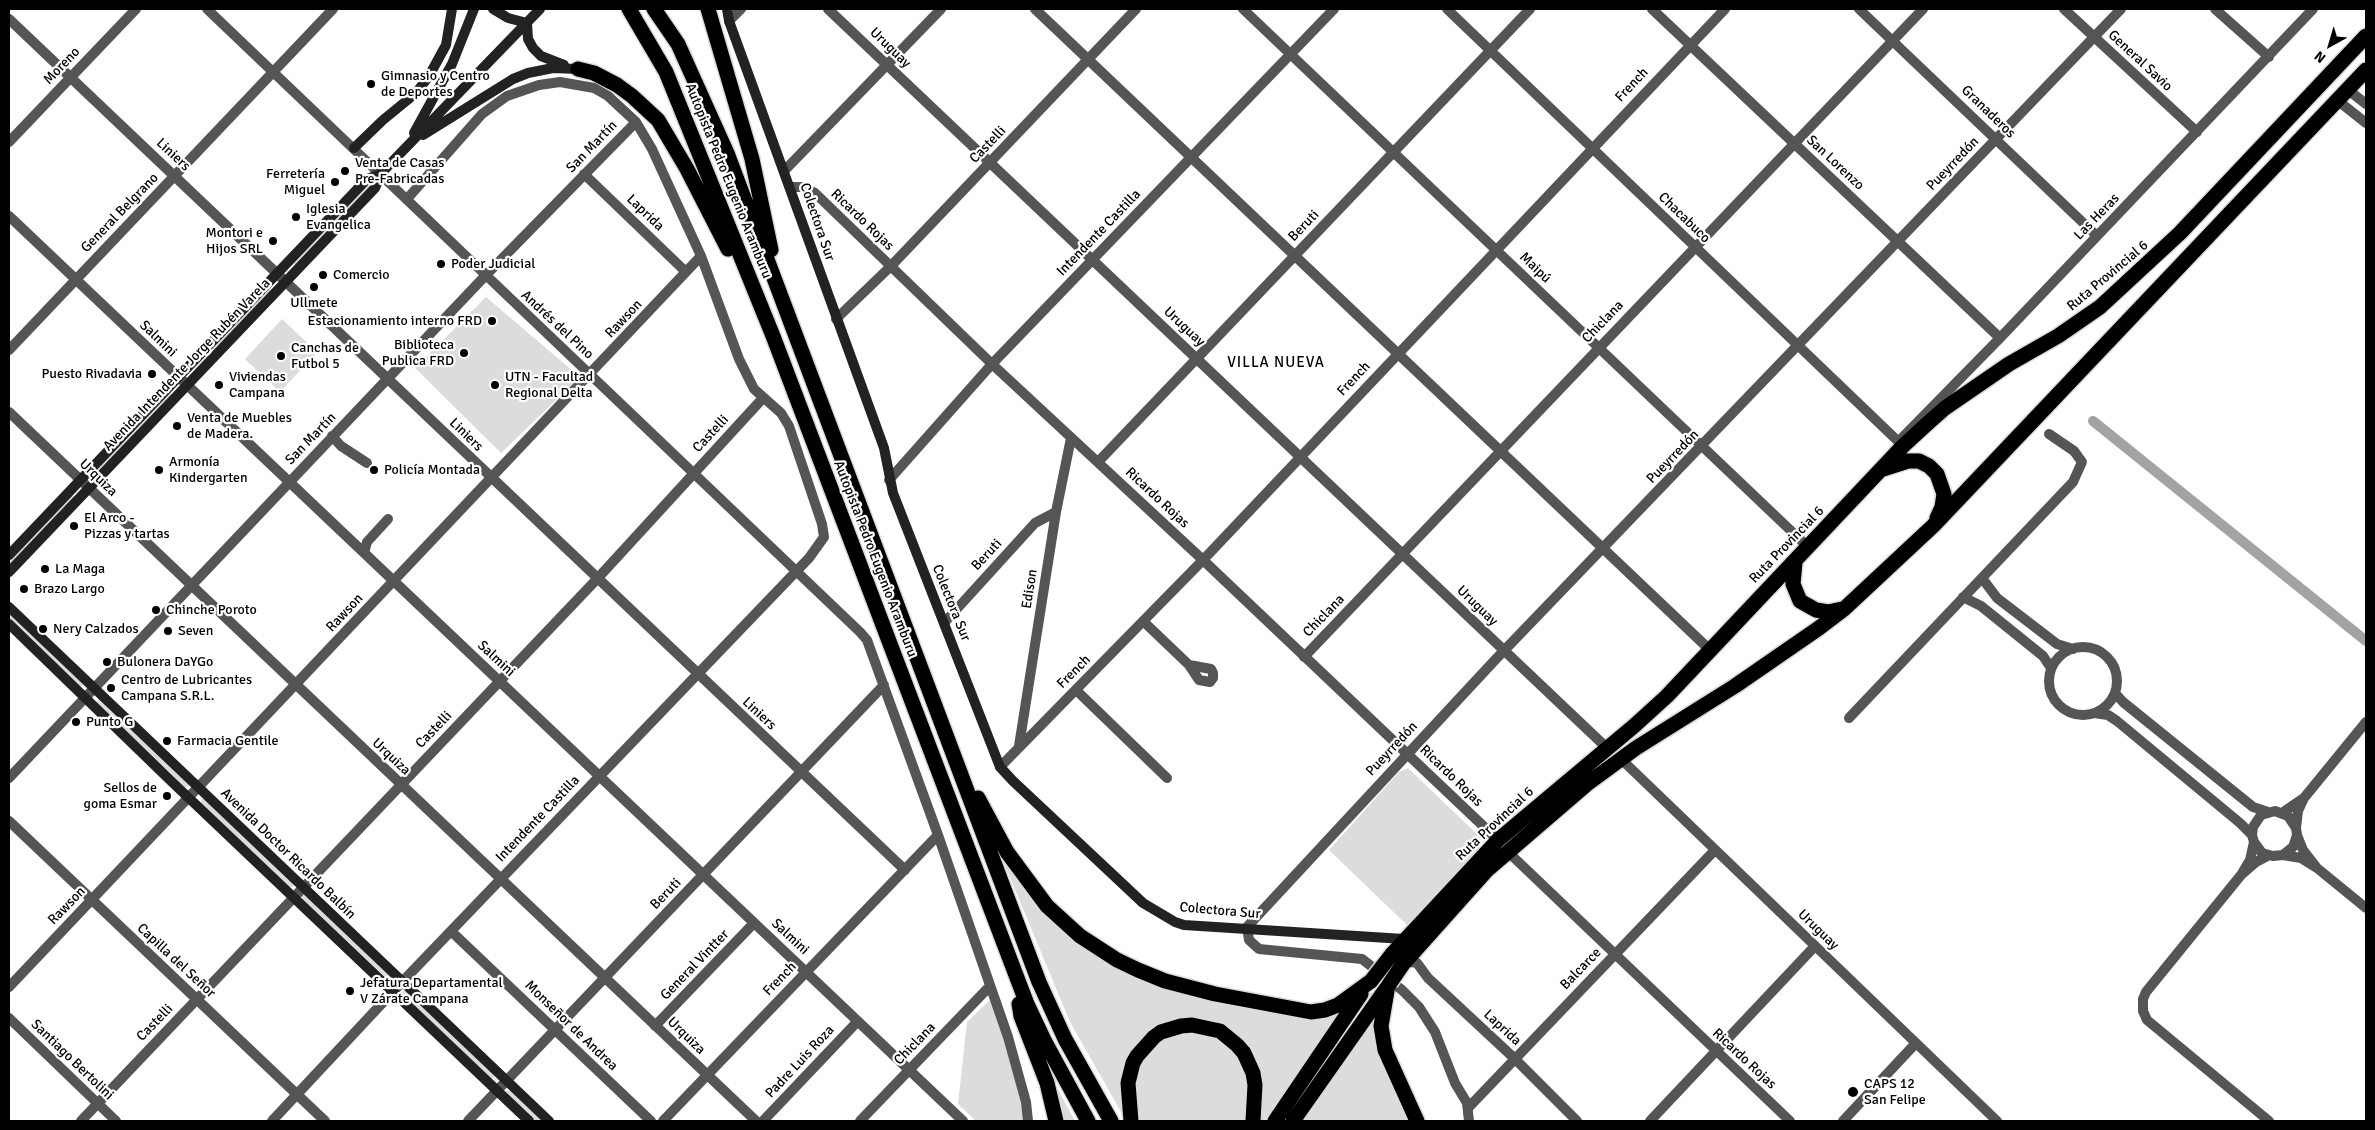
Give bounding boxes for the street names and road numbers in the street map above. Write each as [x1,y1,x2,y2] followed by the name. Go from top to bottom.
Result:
[866,24,914,72] street label: Uruguay
[2104,27,2176,95] street label: General Savio
[40,44,84,88] street label: Moreno
[1612,64,1652,106] street label: French
[681,81,775,281] street label: Autopista Pedro Eugenio Aramburu
[1958,82,2018,142] street label: Granaderos
[563,117,621,177] street label: San Martín
[966,123,1010,167] street label: Castelli
[1803,132,1867,194] street label: San Lorenzo
[1923,134,1983,194] street label: Pueyrredón
[152,135,194,175] street label: Liniers
[78,170,162,256] street label: General Belgrano
[796,181,838,263] street label: Colectora Sur
[827,186,897,254] street label: Ricardo Rojas
[1053,186,1145,280] street label: Intendente Castilla
[1655,189,1713,247] street label: Chacabuco
[2071,190,2123,244] street label: Las Heras
[623,191,667,235] street label: Laprida
[1285,207,1323,245] street label: Beruti
[2064,237,2152,315] street label: Ruta Provincial 6
[1516,249,1554,287] street label: Maipú
[100,275,274,455] street label: Avenida Intendente Jorge Rubén Varela
[517,287,597,363] street label: Andrés del Pino
[602,296,646,342] street label: Rawson
[1579,297,1627,347] street label: Chiclana
[1160,304,1208,350] street label: Uruguay
[136,317,180,361] street label: Salmini
[1334,358,1374,400] street label: French
[282,409,340,469] street label: San Martín
[689,412,733,456] street label: Castelli
[446,415,486,455] street label: Liniers
[1643,427,1703,487] street label: Pueyrredón
[75,456,121,500] street label: Urquiza
[830,458,920,660] street label: Autopista Pedro Eugenio Aramburu
[1122,464,1192,532] street label: Ricardo Rojas
[1746,503,1828,587] street label: Ruta Provincial 6
[968,536,1006,574] street label: Beruti
[928,562,974,644] street label: Colectora Sur
[1019,568,1041,610] street label: Edison
[1453,582,1501,630] street label: Uruguay
[323,590,367,636] street label: Rawson
[1300,591,1348,641] street label: Chiclana
[474,637,518,681] street label: Salmini
[1054,652,1094,692] street label: French
[738,694,780,734] street label: Liniers
[412,708,456,752] street label: Castelli
[1363,718,1421,780] street label: Pueyrredón
[368,735,414,779] street label: Urquiza
[1416,742,1486,810] street label: Ricardo Rojas
[492,772,584,866] street label: Intendente Castilla
[1452,784,1538,864] street label: Ruta Provincial 6
[217,785,359,923] street label: Avenida Doctor Ricardo Balbín
[647,875,685,913] street label: Beruti
[45,883,89,929] street label: Rawson
[1179,899,1261,923] street label: Colectora Sur
[1794,906,1842,954] street label: Uruguay
[768,915,812,959] street label: Salmini
[133,920,219,1002] street label: Capilla del Señor
[657,926,733,1004] street label: General Vintter
[1557,945,1605,993] street label: Balcarce
[760,959,800,999] street label: French
[521,977,621,1075] street label: Monseñor de Andrea
[133,1001,177,1045] street label: Castelli
[1480,1006,1524,1050] street label: Laprida
[663,1014,709,1058] street label: Urquiza
[27,1016,117,1104] street label: Santiago Bertolini
[891,1019,939,1069] street label: Chiclana
[762,1022,838,1102] street label: Padre Luis Roza
[1709,1025,1779,1093] street label: Ricardo Rojas

